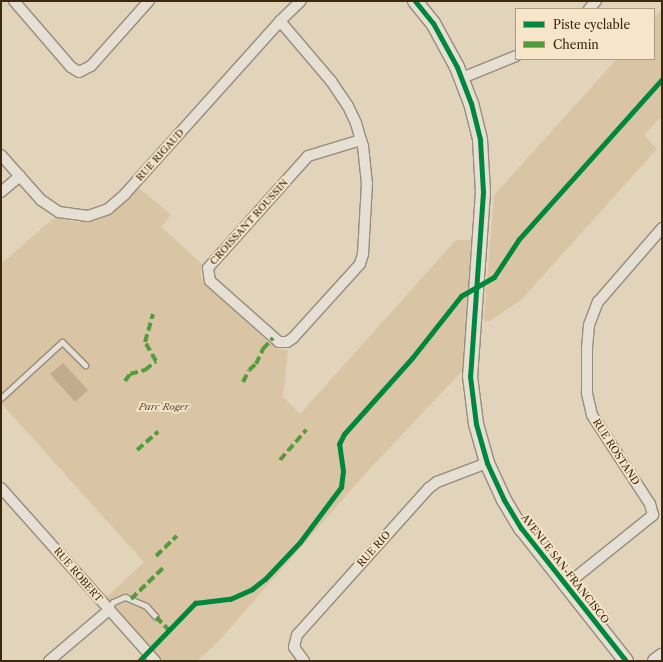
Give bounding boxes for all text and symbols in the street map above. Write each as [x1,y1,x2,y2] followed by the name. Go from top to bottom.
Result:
[515,8,655,60] legend
[553,17,630,32] text: Piste cyclable
[553,37,599,52] text: Chemin
[133,126,187,184] street label: RUE RIGAUD
[207,177,291,267] street label: CROISSANT ROUSSIN
[139,401,189,413] park label: Parc Roger
[590,417,642,487] street label: RUE ROSTAND
[519,512,611,626] street label: AVENUE SAN-FRANCISCO
[355,529,393,569] street label: RUE RIO
[51,545,105,605] street label: RUE ROBERT

